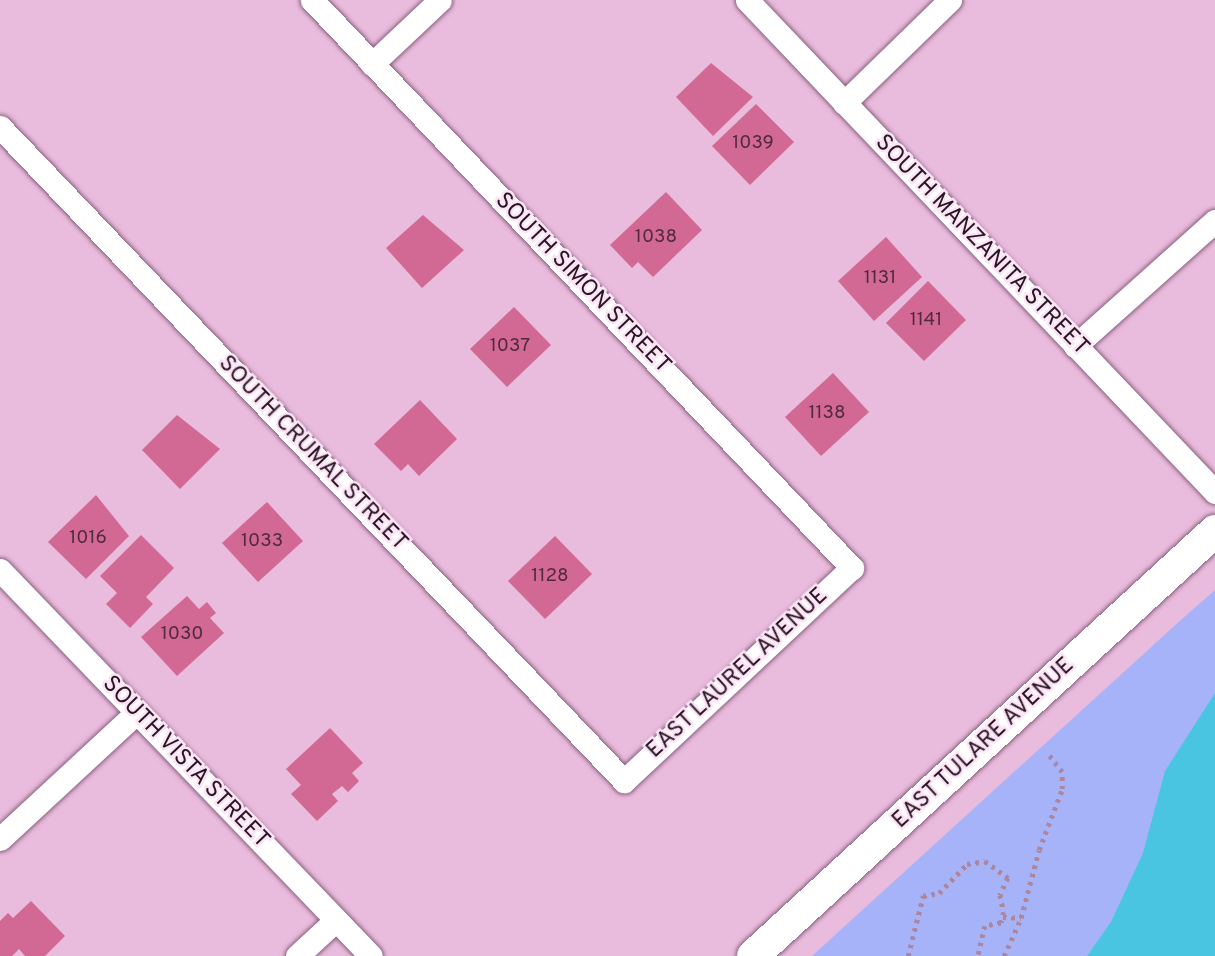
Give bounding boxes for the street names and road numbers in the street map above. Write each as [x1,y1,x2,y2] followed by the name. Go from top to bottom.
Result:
[868,129,1094,363] street label: SOUTH MANZANITA STREET
[488,188,676,380] street label: SOUTH SIMON STREET
[211,351,413,557] street label: SOUTH CRUMAL STREET
[641,582,835,766] street label: EAST LAUREL AVENUE
[886,652,1082,836] street label: EAST TULARE AVENUE
[95,670,275,856] street label: SOUTH VISTA STREET

